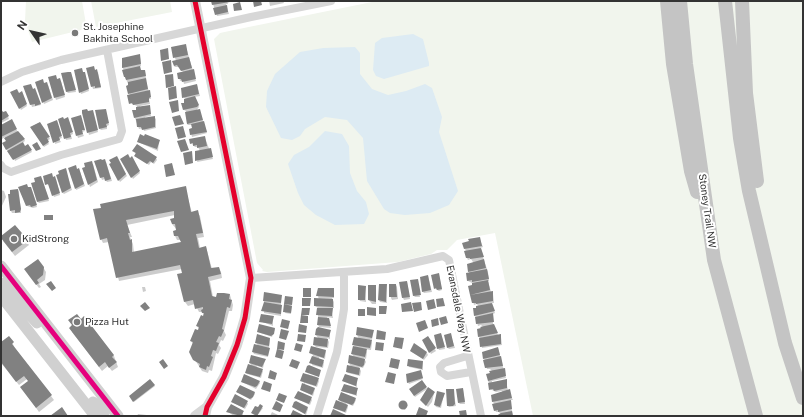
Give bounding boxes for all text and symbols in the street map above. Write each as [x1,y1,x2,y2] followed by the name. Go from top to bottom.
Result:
[12,12,52,52] north arrow
[15,18,29,32] text: N
[83,21,153,44] place label: St. Josephine Bakhita School
[70,28,80,38] marker: St. Josephine Bakhita School
[696,173,718,249] street label: Stoney Trail NW
[22,233,69,245] place label: KidStrong
[9,234,19,244] marker: KidStrong
[444,264,472,354] street label: Evansdale Way NW
[85,316,129,328] place label: Pizza Hut
[72,317,82,327] marker: Pizza Hut

